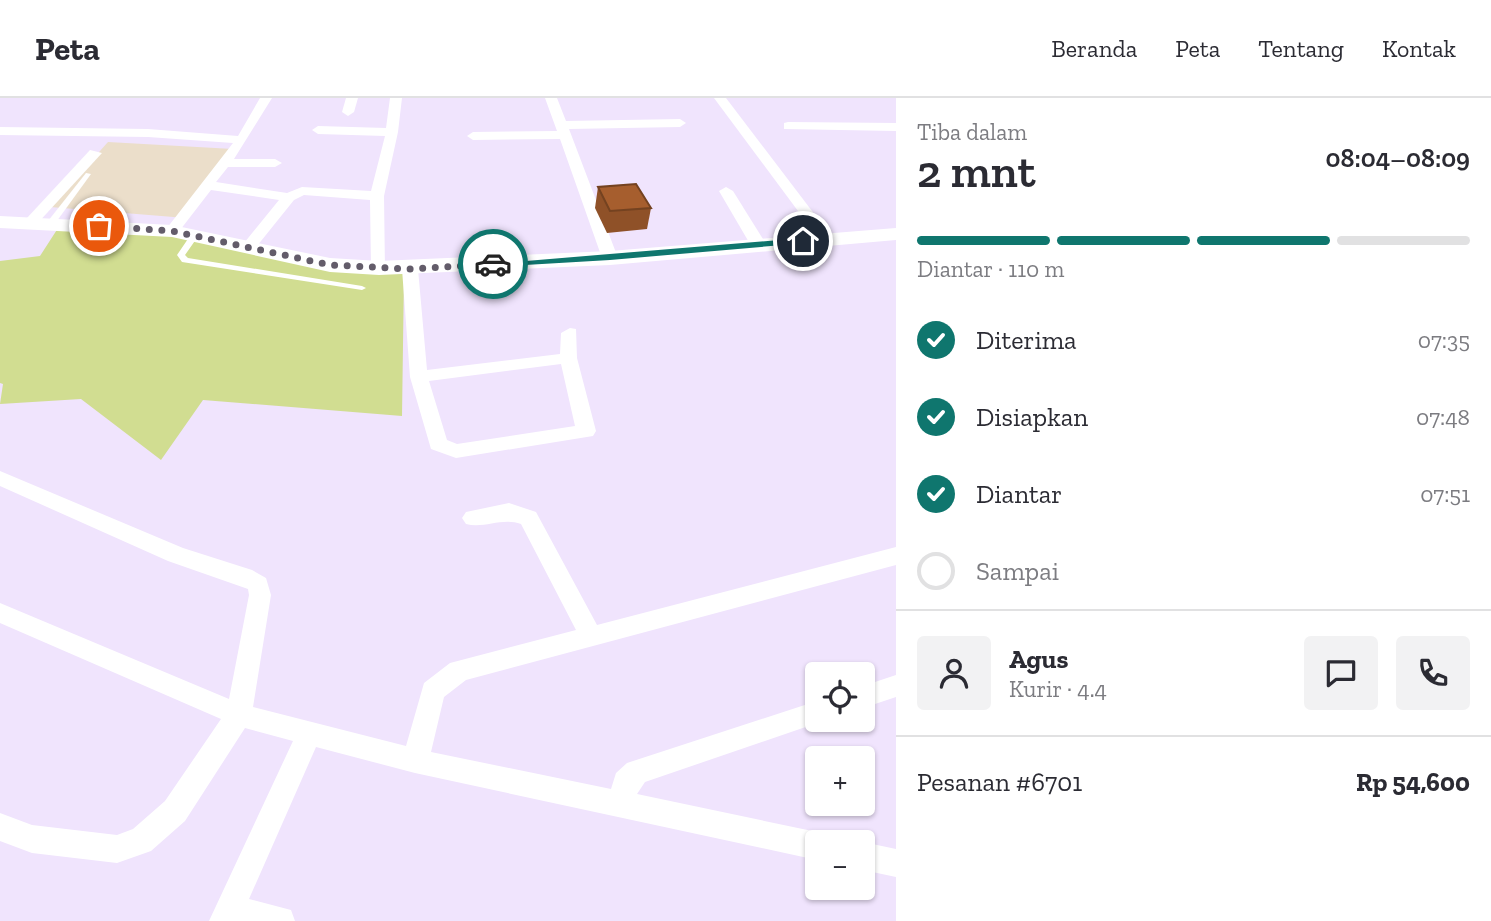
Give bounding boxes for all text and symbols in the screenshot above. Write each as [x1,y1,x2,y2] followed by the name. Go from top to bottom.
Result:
[35,29,100,68] text: Peta
[1051,34,1137,63] text: Beranda
[1175,34,1220,63] text: Peta
[1258,34,1344,63] text: Tentang
[1382,34,1456,63] text: Kontak
[917,118,1027,146] text: Tiba dalam
[1326,142,1470,174] text: 08:04–08:09
[917,144,1036,199] text: 2 mnt
[69,196,129,256] pin
[80,207,118,245] icon: bag
[773,211,833,271] pin
[784,222,822,260] icon: home
[458,229,528,299] courier
[474,245,512,283] icon: car
[917,255,1064,283] text: Diantar · 110 m
[917,321,955,359] icon: check
[976,324,1077,356] text: Diterima
[1418,326,1470,354] text: 07:35
[917,398,955,436] icon: check
[976,401,1088,433] text: Disiapkan
[1416,403,1470,431] text: 07:48
[917,475,955,513] icon: check
[976,478,1062,510] text: Diantar
[1420,480,1470,508] text: 07:51
[976,555,1059,587] text: Sampai
[917,636,991,710] button: person
[1304,636,1378,710] button: chat
[1396,636,1470,710] button: phone
[1009,643,1068,675] text: Agus
[805,662,875,900] map controls
[805,662,875,732] button: locate
[1009,675,1107,703] text: Kurir · 4.4
[805,746,875,816] button: +
[917,766,1082,798] text: Pesanan #6701
[1356,766,1470,798] text: Rp 54,600
[805,830,875,900] button: −

